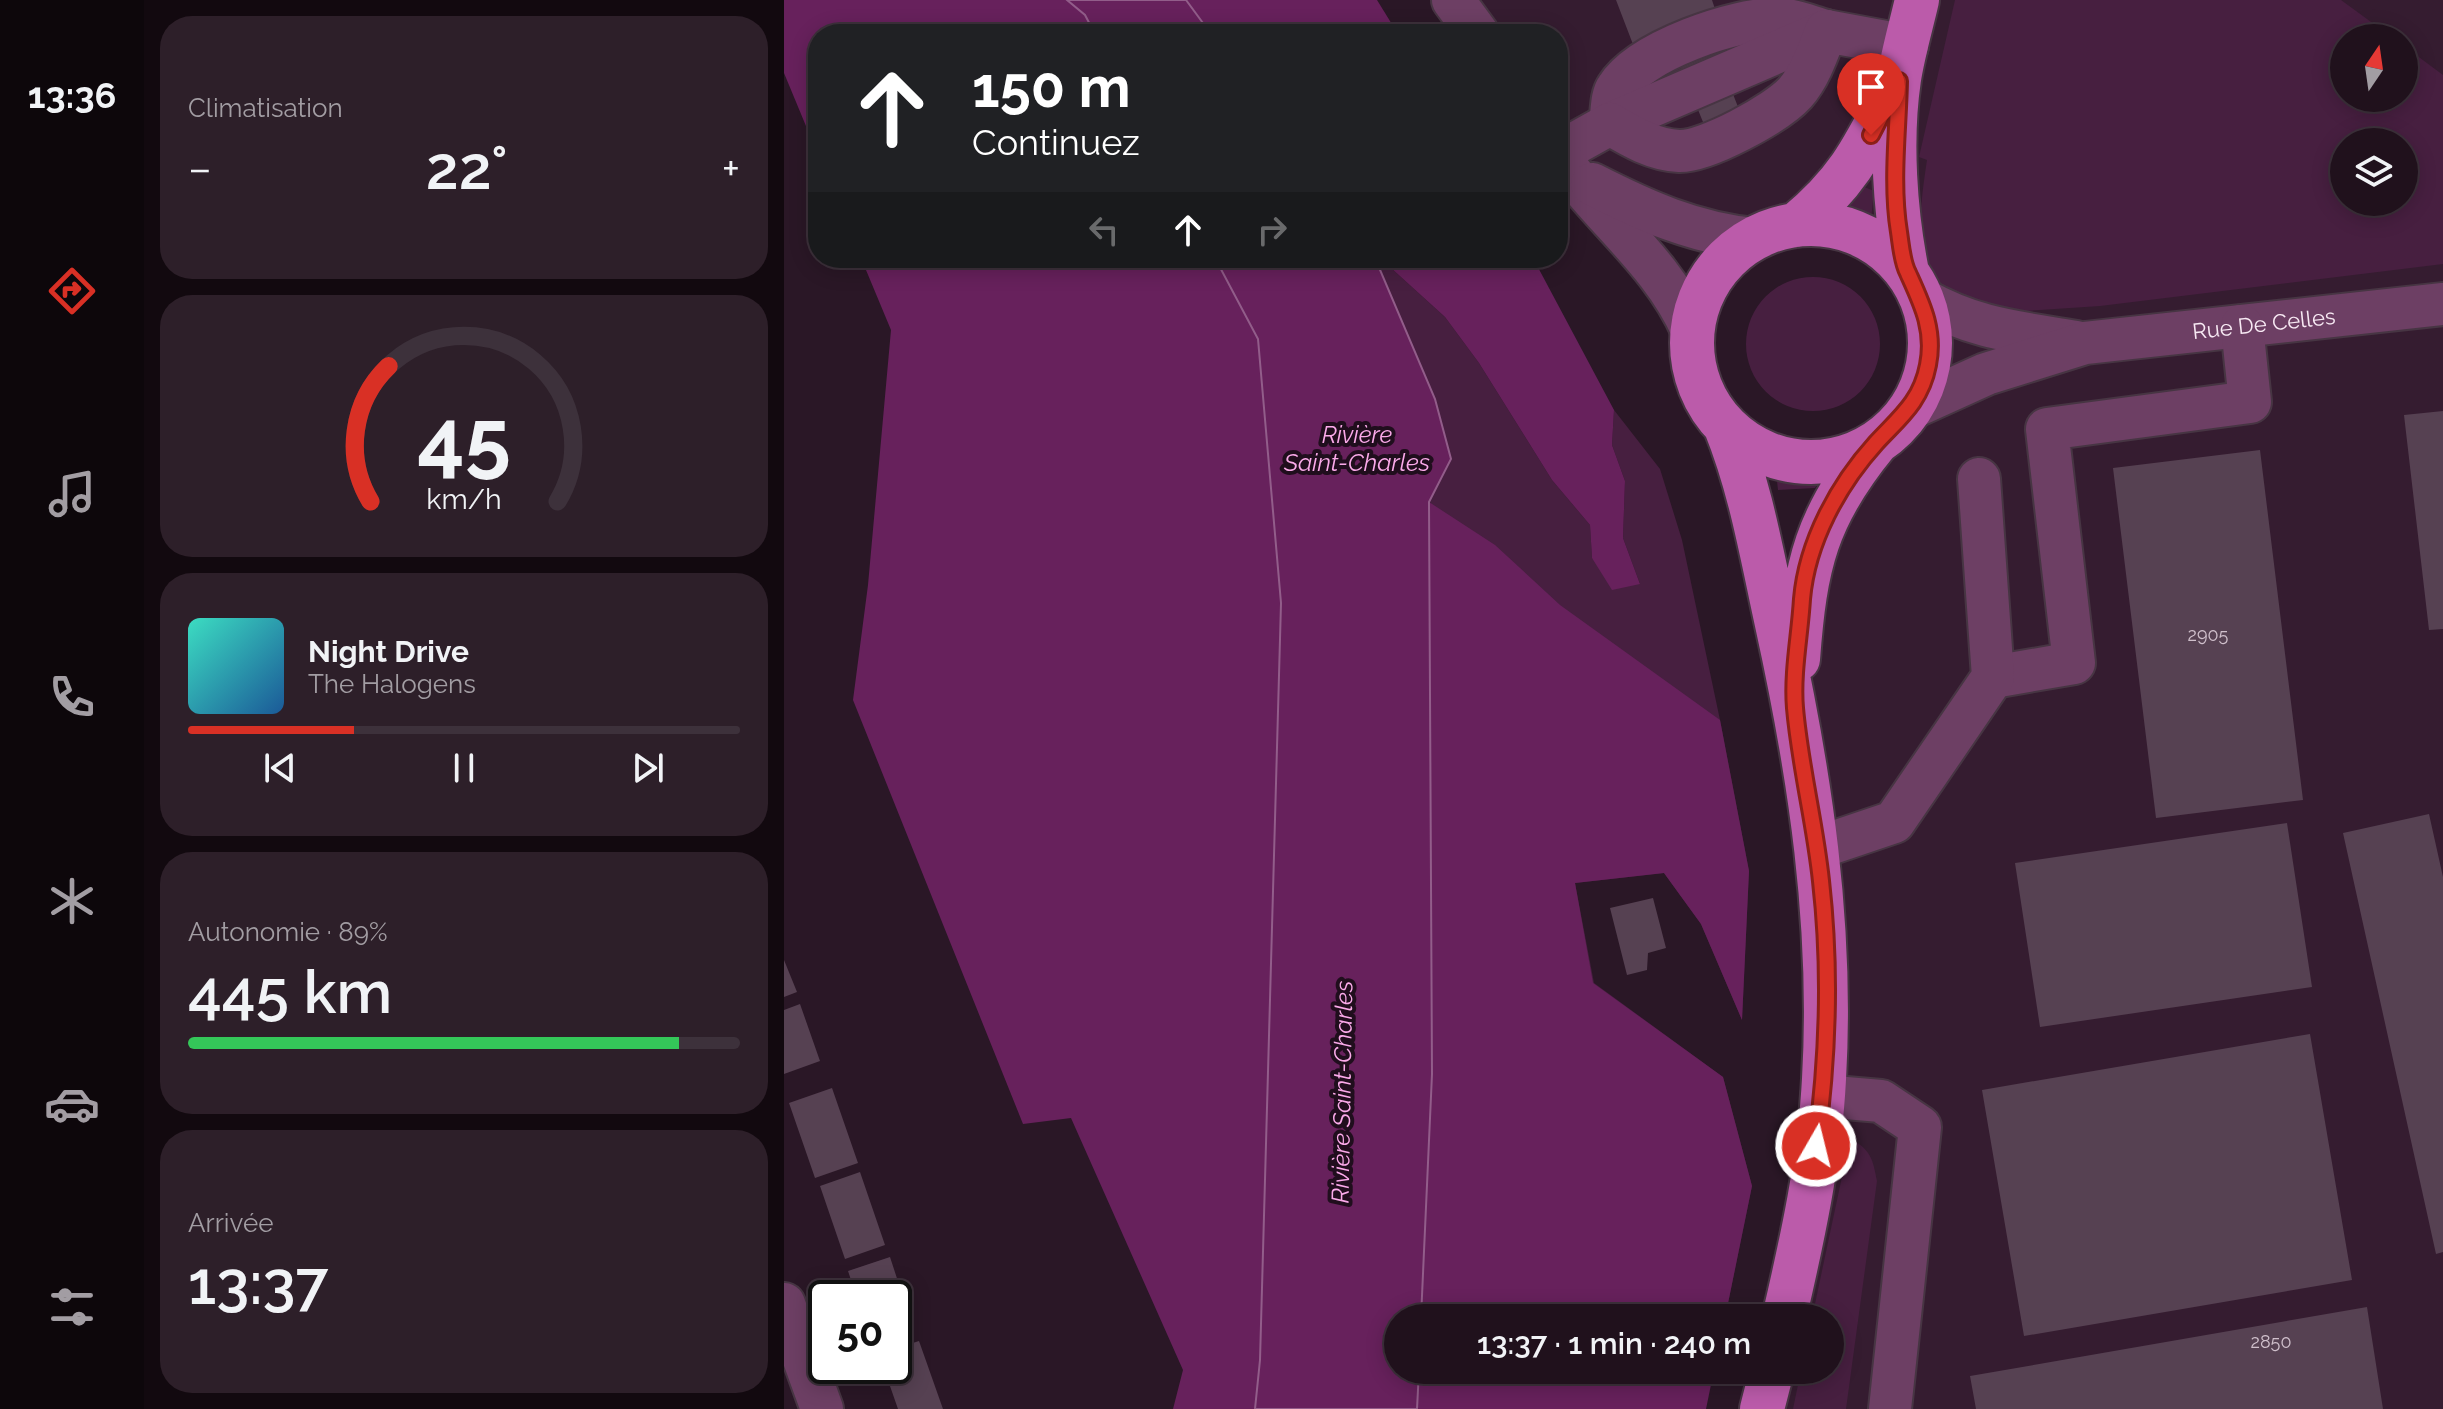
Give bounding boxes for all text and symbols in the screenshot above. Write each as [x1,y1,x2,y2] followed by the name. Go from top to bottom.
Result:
[2330,24,2418,112] north arrow
[2330,24,2418,216] map controls
[1837,53,1905,135] pin
[972,54,1131,120] text: 150 m
[840,56,944,160] icon: ahead
[1849,65,1893,109] icon: arrive
[28,74,116,116] text: 13:36
[188,93,343,123] text: Climatisation
[972,121,1140,163] text: Continuez
[2330,128,2418,216] button: layers
[426,133,508,203] text: 22°
[188,143,212,194] text: −
[722,143,740,194] text: +
[1082,208,1126,252] icon: left
[1166,208,1210,252] icon: ahead
[1250,208,1294,252] icon: right
[44,263,100,319] icon: directions
[2191,303,2337,344] street label: Rue De Celles
[417,389,511,486] text: 45
[1283,420,1430,477] water label: Rivière Saint-Charles
[44,466,100,522] icon: music
[426,482,502,516] text: km/h
[2188,624,2229,645] house number: 2905
[308,634,469,669] text: Night Drive
[44,669,100,725] icon: phone
[308,669,476,699] text: The Halogens
[258,746,302,790] icon: previous
[442,746,486,790] icon: pause
[626,746,670,790] icon: next
[44,873,100,929] icon: climate
[188,917,388,947] text: Autonomie · 89%
[188,957,392,1027] text: 445 km
[1326,980,1358,1204] water label: Rivière Saint-Charles
[44,1076,100,1132] icon: car
[1774,1104,1858,1188] position arrow
[188,1208,273,1238] text: Arrivée
[188,1248,328,1318] text: 13:37
[44,1279,100,1335] icon: filters
[808,1280,912,1384] speed limit sign: 50
[1477,1326,1751,1361] text: 13:37 · 1 min · 240 m
[2251,1331,2291,1352] house number: 2850

